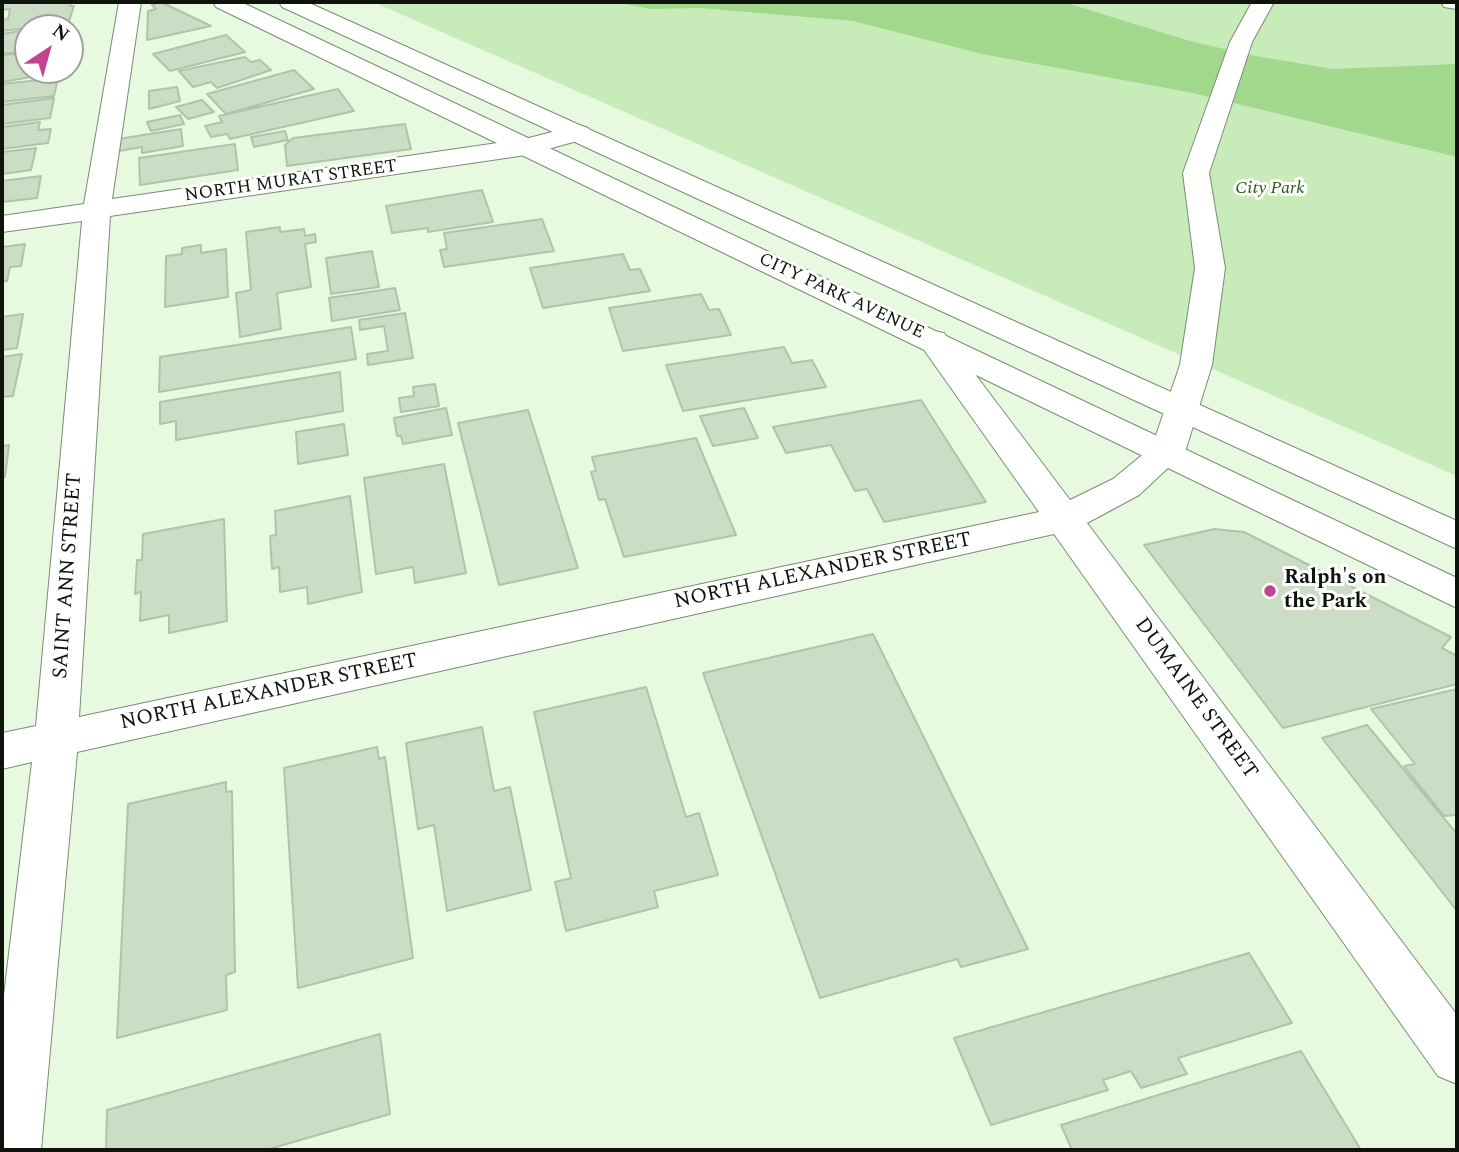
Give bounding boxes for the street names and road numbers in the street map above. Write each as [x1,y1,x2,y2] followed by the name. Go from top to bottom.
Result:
[183,156,399,208] street label: NORTH MURAT STREET
[755,249,927,345] street label: CITY PARK AVENUE
[49,472,89,680] street label: SAINT ANN STREET
[672,528,974,616] street label: NORTH ALEXANDER STREET
[1128,613,1262,785] street label: DUMAINE STREET
[118,649,420,737] street label: NORTH ALEXANDER STREET

